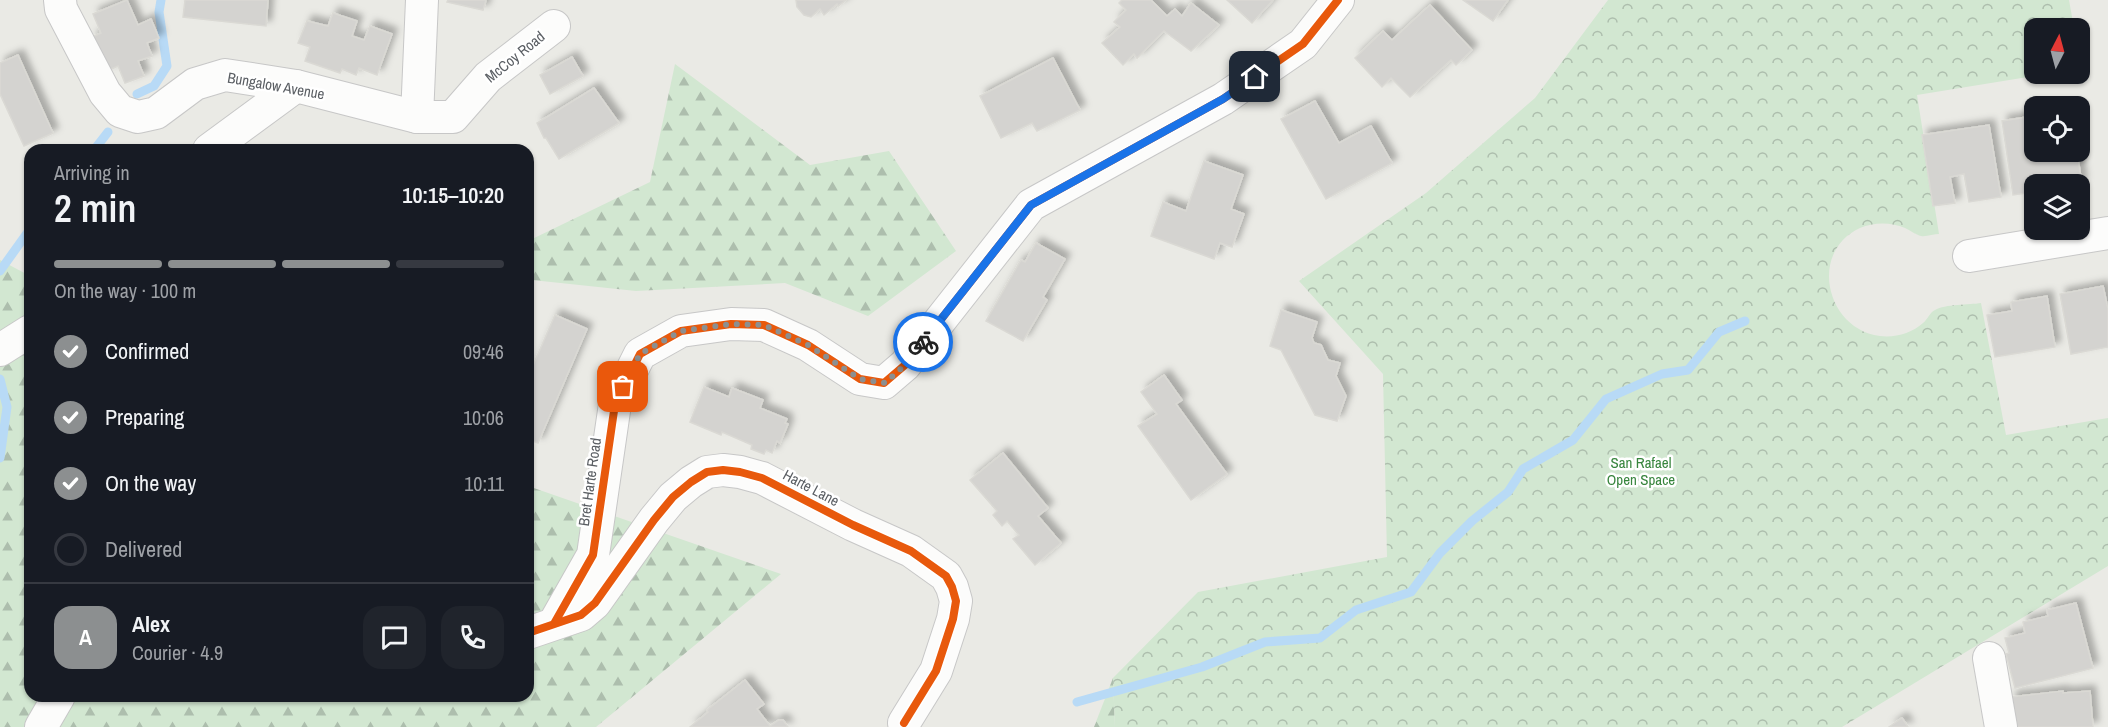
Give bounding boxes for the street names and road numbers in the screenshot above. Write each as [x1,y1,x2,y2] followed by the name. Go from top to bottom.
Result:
[480,26,549,87] street label: McCoy Road
[226,67,326,104] street label: Bungalow Avenue
[573,436,606,527] street label: Bret Harte Road
[779,464,843,511] street label: Harte Lane

